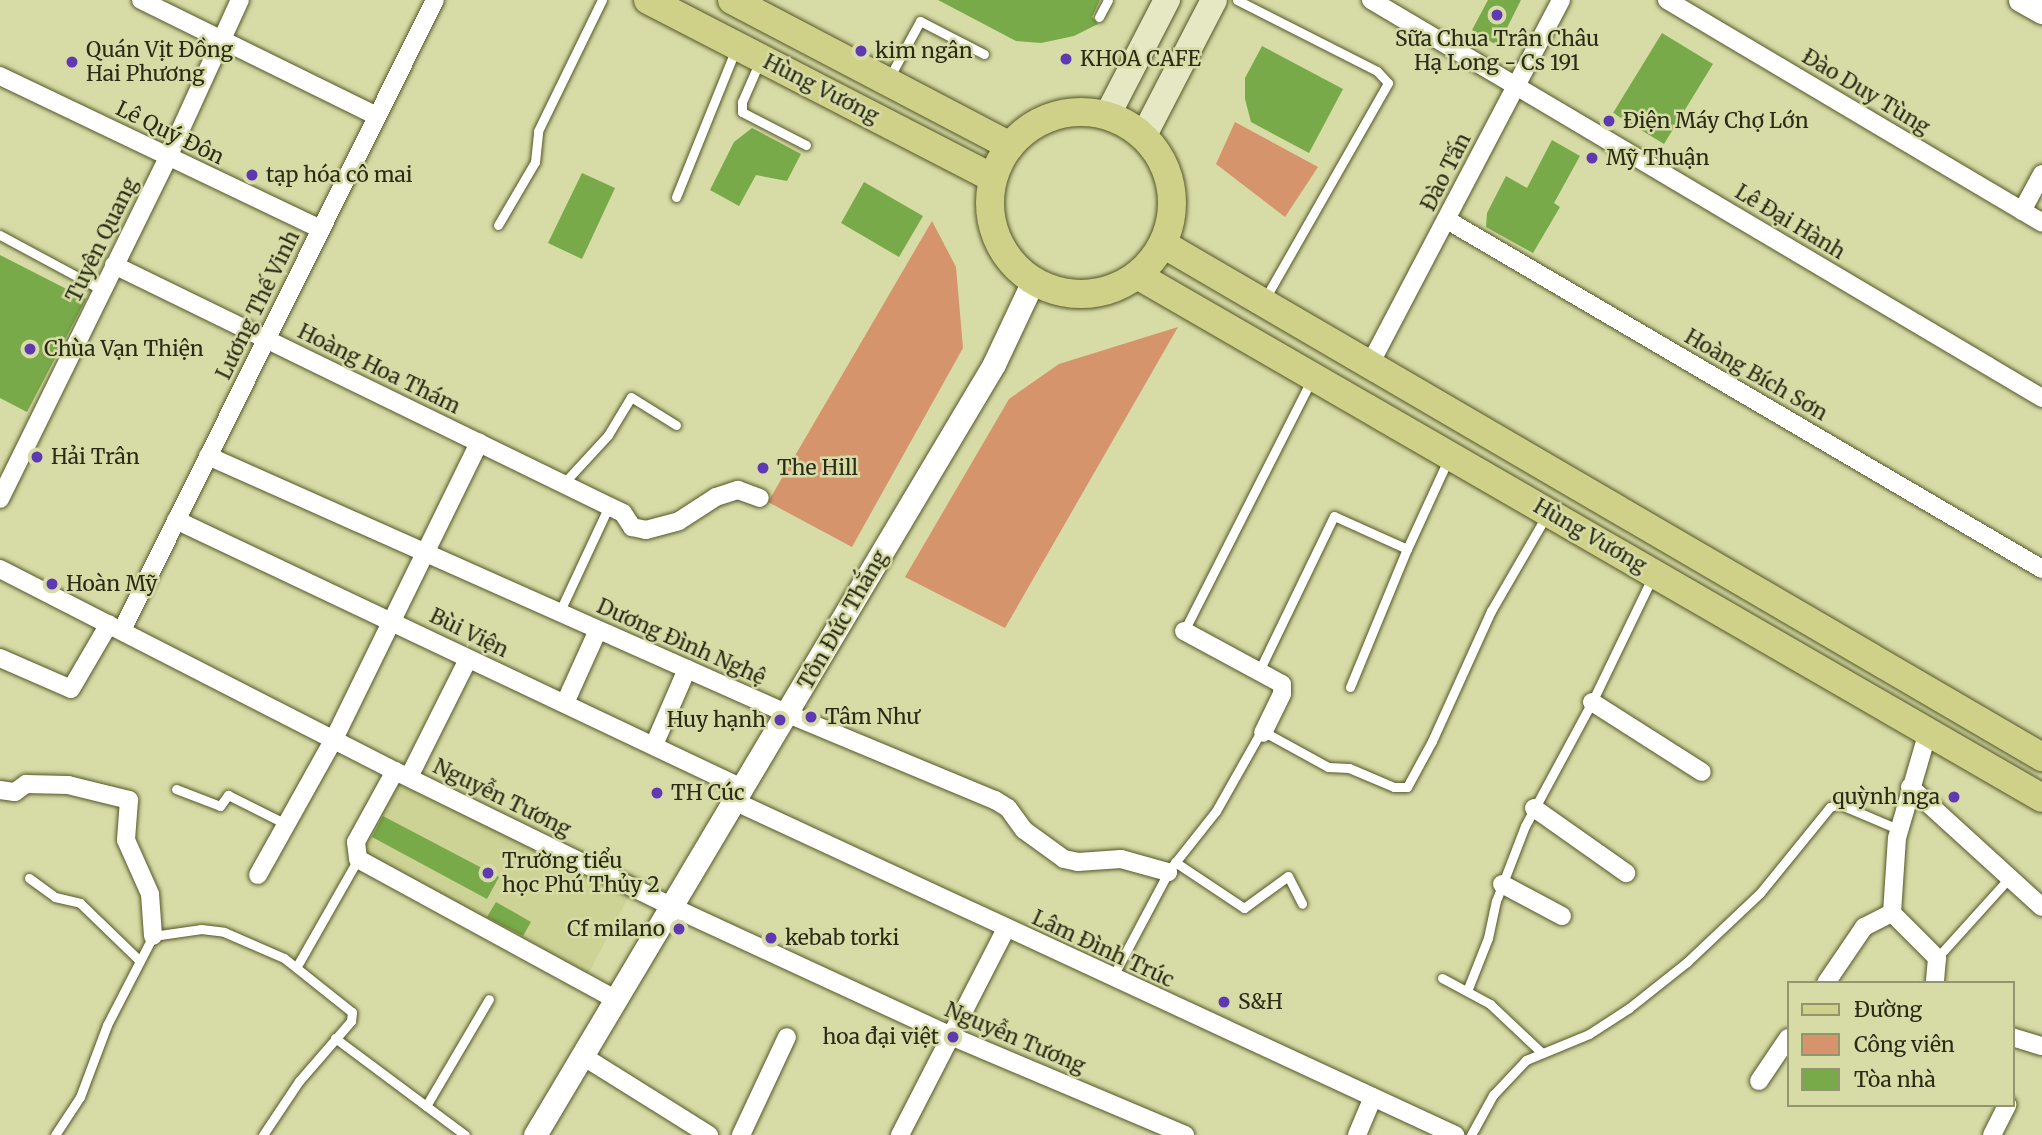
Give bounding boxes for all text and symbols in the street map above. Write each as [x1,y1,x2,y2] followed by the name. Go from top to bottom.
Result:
[1489,7,1505,23] marker: Sữa Chua Trân Châu Hạ Long - Cs 191
[1395,26,1599,76] place label: Sữa Chua Trân Châu Hạ Long - Cs 191
[86,37,233,87] place label: Quán Vịt Đồng Hai Phương
[875,38,973,64] place label: kim ngân
[853,43,869,59] marker: kim ngân
[1798,44,1934,140] street label: Đào Duy Tùng
[1080,46,1201,72] place label: KHOA CAFE
[759,49,883,129] street label: Hùng Vương
[1058,51,1074,67] marker: KHOA CAFE
[64,54,80,70] marker: Quán Vịt Đồng Hai Phương
[112,96,228,170] street label: Lê Quý Đôn
[1623,108,1809,134] place label: Điện Máy Chợ Lớn
[1601,113,1617,129] marker: Điện Máy Chợ Lớn
[1416,129,1476,215] street label: Đào Tấn
[1606,145,1710,171] place label: Mỹ Thuận
[1584,150,1600,166] marker: Mỹ Thuận
[266,162,413,188] place label: tạp hóa cô mai
[244,167,260,183] marker: tạp hóa cô mai
[61,174,143,306] street label: Tuyên Quang
[1730,179,1850,265] street label: Lê Đại Hành
[211,226,305,384] street label: Lương Thế Vinh
[294,319,464,419] street label: Hoàng Hoa Thám
[1680,324,1832,426] street label: Hoàng Bích Sơn
[44,336,204,362] place label: Chùa Vạn Thiện
[22,341,38,357] marker: Chùa Vạn Thiện
[51,444,140,470] place label: Hải Trân
[29,449,45,465] marker: Hải Trân
[777,455,858,481] place label: The Hill
[755,460,771,476] marker: The Hill
[1529,493,1651,579] street label: Hùng Vương
[793,546,893,694] street label: Tôn Đức Thắng
[66,571,157,597] place label: Hoàn Mỹ
[44,576,60,592] marker: Hoàn Mỹ
[593,594,769,690] street label: Dương Đình Nghệ
[426,603,512,663] street label: Bùi Viện
[825,704,919,730] place label: Tâm Như
[667,707,766,733] place label: Huy hạnh
[803,709,819,725] marker: Tâm Như
[772,712,788,728] marker: Huy hạnh
[429,754,575,842] street label: Nguyễn Tương
[671,780,745,806] place label: TH Cúc
[1832,784,1940,810] place label: quỳnh nga
[649,785,665,801] marker: TH Cúc
[1946,789,1962,805] marker: quỳnh nga
[502,848,660,898] place label: Trường tiểu học Phú Thủy 2
[480,865,496,881] marker: Trường tiểu học Phú Thủy 2
[1028,905,1178,993] street label: Lâm Đình Trúc
[567,916,665,942] place label: Cf milano
[671,921,687,937] marker: Cf milano
[785,925,899,951] place label: kebab torki
[763,930,779,946] marker: kebab torki
[1786,981,2014,1107] legend
[1238,989,1283,1015] place label: S&H
[1216,994,1232,1010] marker: S&H
[1854,996,1922,1023] text: Đường
[941,997,1089,1079] street label: Nguyễn Tương
[822,1024,939,1050] place label: hoa đại việt
[945,1029,961,1045] marker: hoa đại việt
[1854,1031,1955,1058] text: Công viên
[1854,1066,1936,1093] text: Tòa nhà

